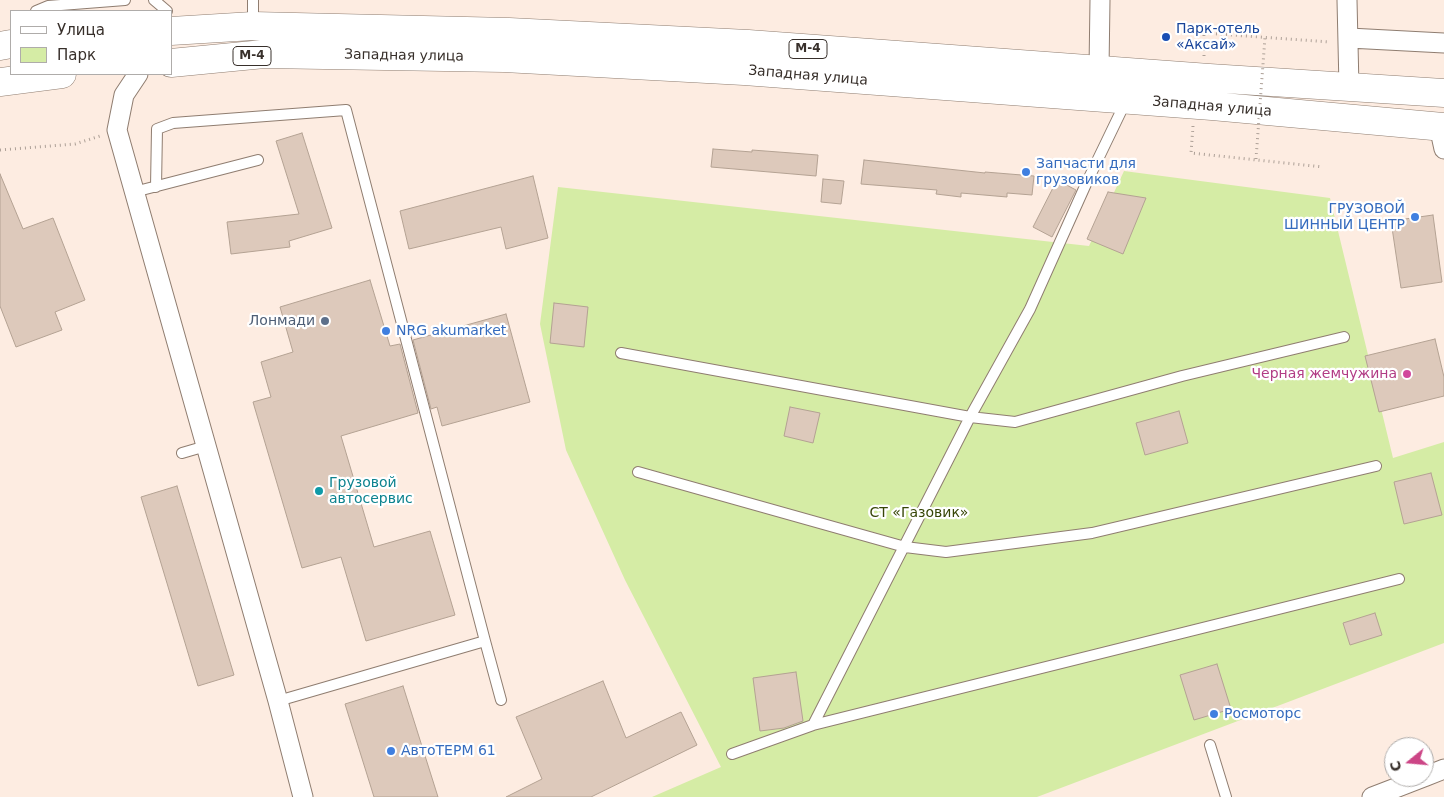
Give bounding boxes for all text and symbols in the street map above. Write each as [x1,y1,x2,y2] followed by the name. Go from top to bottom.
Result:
[10,10,172,75] legend
[57,21,105,39] text: Улица
[1176,21,1260,54] place label: Парк-отель «Аксай»
[1160,31,1172,43] marker: Парк-отель «Аксай»
[789,40,827,59] road number: М-4
[57,46,96,64] text: Парк
[233,46,271,66] road number: М-4
[344,47,464,65] street label: Западная улица
[747,62,869,90] street label: Западная улица
[1151,93,1273,121] street label: Западная улица
[1036,156,1136,188] place label: Запчасти для грузовиков
[1020,166,1032,178] marker: Запчасти для грузовиков
[1284,201,1405,233] place label: ГРУЗОВОЙ ШИННЫЙ ЦЕНТР
[1409,211,1421,223] marker: ГРУЗОВОЙ ШИННЫЙ ЦЕНТР
[249,313,315,329] place label: Лонмади
[319,315,331,327] marker: Лонмади
[396,323,506,339] place label: NRG akumarket
[380,325,392,337] marker: NRG akumarket
[1252,366,1397,382] place label: Черная жемчужина
[1401,368,1413,380] marker: Черная жемчужина
[329,475,413,508] place label: Грузовой автосервис
[313,485,325,497] marker: Грузовой автосервис
[870,505,968,521] park label: СТ «Газовик»
[1224,706,1301,722] place label: Росмоторс
[1208,708,1220,720] marker: Росмоторс
[1384,737,1434,787] north arrow
[401,743,496,759] place label: АвтоТЕРМ 61
[385,745,397,757] marker: АвтоТЕРМ 61
[1386,759,1405,773] text: С

